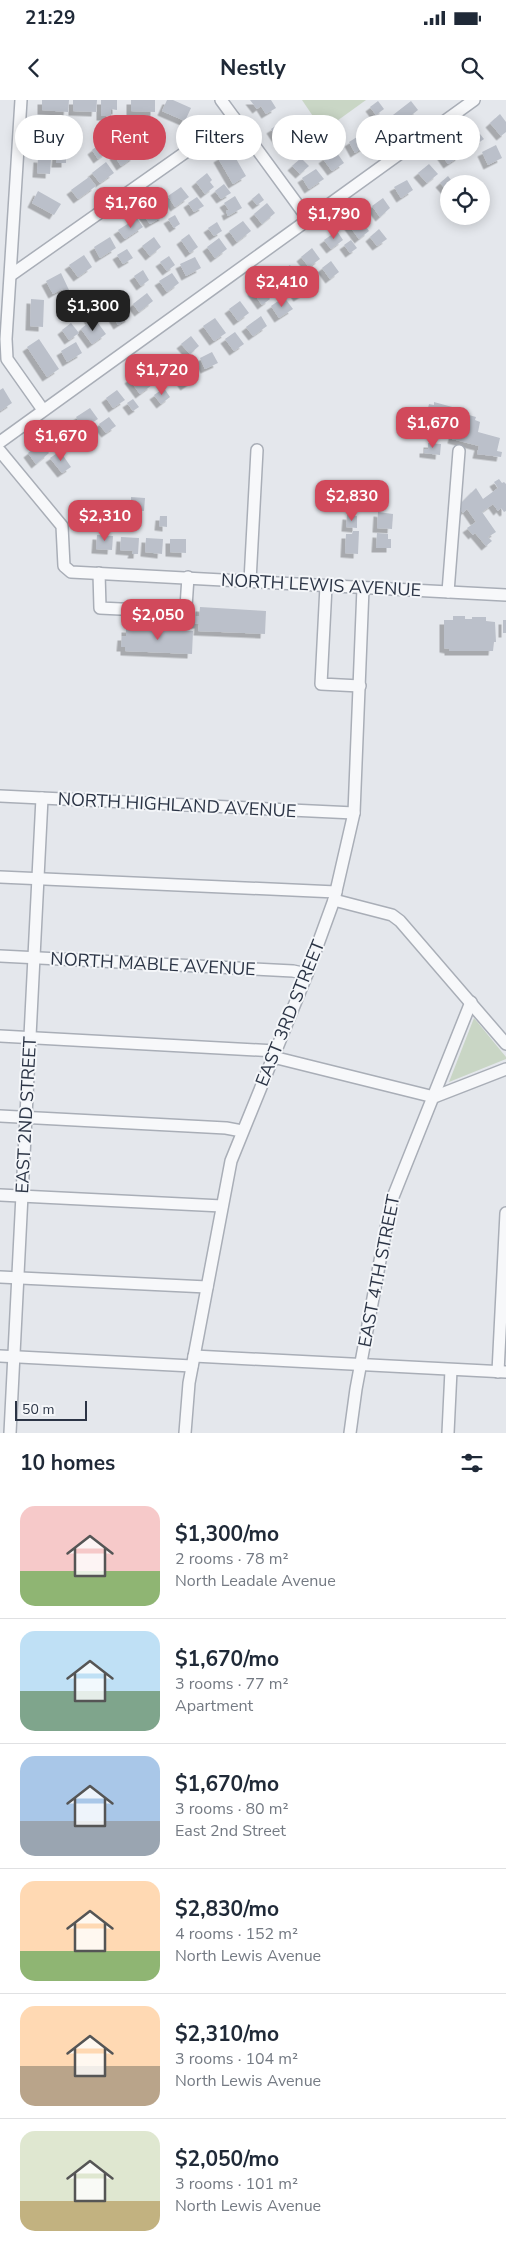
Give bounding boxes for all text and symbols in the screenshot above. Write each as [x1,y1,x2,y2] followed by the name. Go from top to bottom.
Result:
[25,5,75,31] text: 21:29
[220,53,286,83] text: Nestly
[20,54,48,82] icon: back
[458,54,486,82] icon: search
[15,115,83,160] chip: Buy
[93,115,166,160] chip: Rent
[176,115,262,160] chip: Filters
[272,115,346,160] chip: New
[356,115,480,160] chip: Apartment
[440,175,490,225] map controls
[440,175,490,225] button: locate
[90,186,172,229] pin: $1,760
[105,192,157,214] text: $1,760
[293,198,375,240] pin: $1,790
[308,203,360,225] text: $1,790
[241,266,323,308] pin: $2,410
[256,271,308,293] text: $2,410
[52,290,134,332] pin: $1,300
[67,295,119,317] text: $1,300
[121,354,203,396] pin: $1,720
[136,359,188,381] text: $1,720
[392,406,474,449] pin: $1,670
[407,412,459,434] text: $1,670
[20,420,102,462] pin: $1,670
[35,425,87,447] text: $1,670
[311,480,393,522] pin: $2,830
[326,485,378,507] text: $2,830
[64,500,146,542] pin: $2,310
[79,505,131,527] text: $2,310
[220,568,422,602] street label: NORTH LEWIS AVENUE
[117,598,199,641] pin: $2,050
[132,604,184,626] text: $2,050
[57,787,297,823] street label: NORTH HIGHLAND AVENUE
[250,936,330,1090] street label: EAST 3RD STREET
[50,947,256,981] street label: NORTH MABLE AVENUE
[10,1036,42,1194] street label: EAST 2ND STREET
[352,1193,406,1349] street label: EAST 4TH STREET
[15,1398,88,1421] scale bar
[22,1400,54,1419] text: 50 m
[20,1449,115,1477] text: 10 homes
[458,1449,486,1477] icon: filters
[175,1520,279,1548] text: $1,300/mo
[60,1526,120,1586] icon: home
[175,1548,288,1570] text: 2 rooms · 78 m²
[175,1570,336,1592] text: North Leadale Avenue
[175,1645,279,1673] text: $1,670/mo
[60,1651,120,1711] icon: home
[175,1673,288,1695] text: 3 rooms · 77 m²
[175,1695,253,1717] text: Apartment
[175,1770,279,1798] text: $1,670/mo
[60,1776,120,1836] icon: home
[175,1798,288,1820] text: 3 rooms · 80 m²
[175,1820,286,1842] text: East 2nd Street
[175,1895,279,1923] text: $2,830/mo
[60,1901,120,1961] icon: home
[175,1923,298,1945] text: 4 rooms · 152 m²
[175,1945,321,1967] text: North Lewis Avenue
[175,2020,279,2048] text: $2,310/mo
[60,2026,120,2086] icon: home
[175,2048,298,2070] text: 3 rooms · 104 m²
[175,2070,321,2092] text: North Lewis Avenue
[175,2145,279,2173] text: $2,050/mo
[60,2151,120,2211] icon: home
[175,2173,298,2195] text: 3 rooms · 101 m²
[175,2195,321,2217] text: North Lewis Avenue

